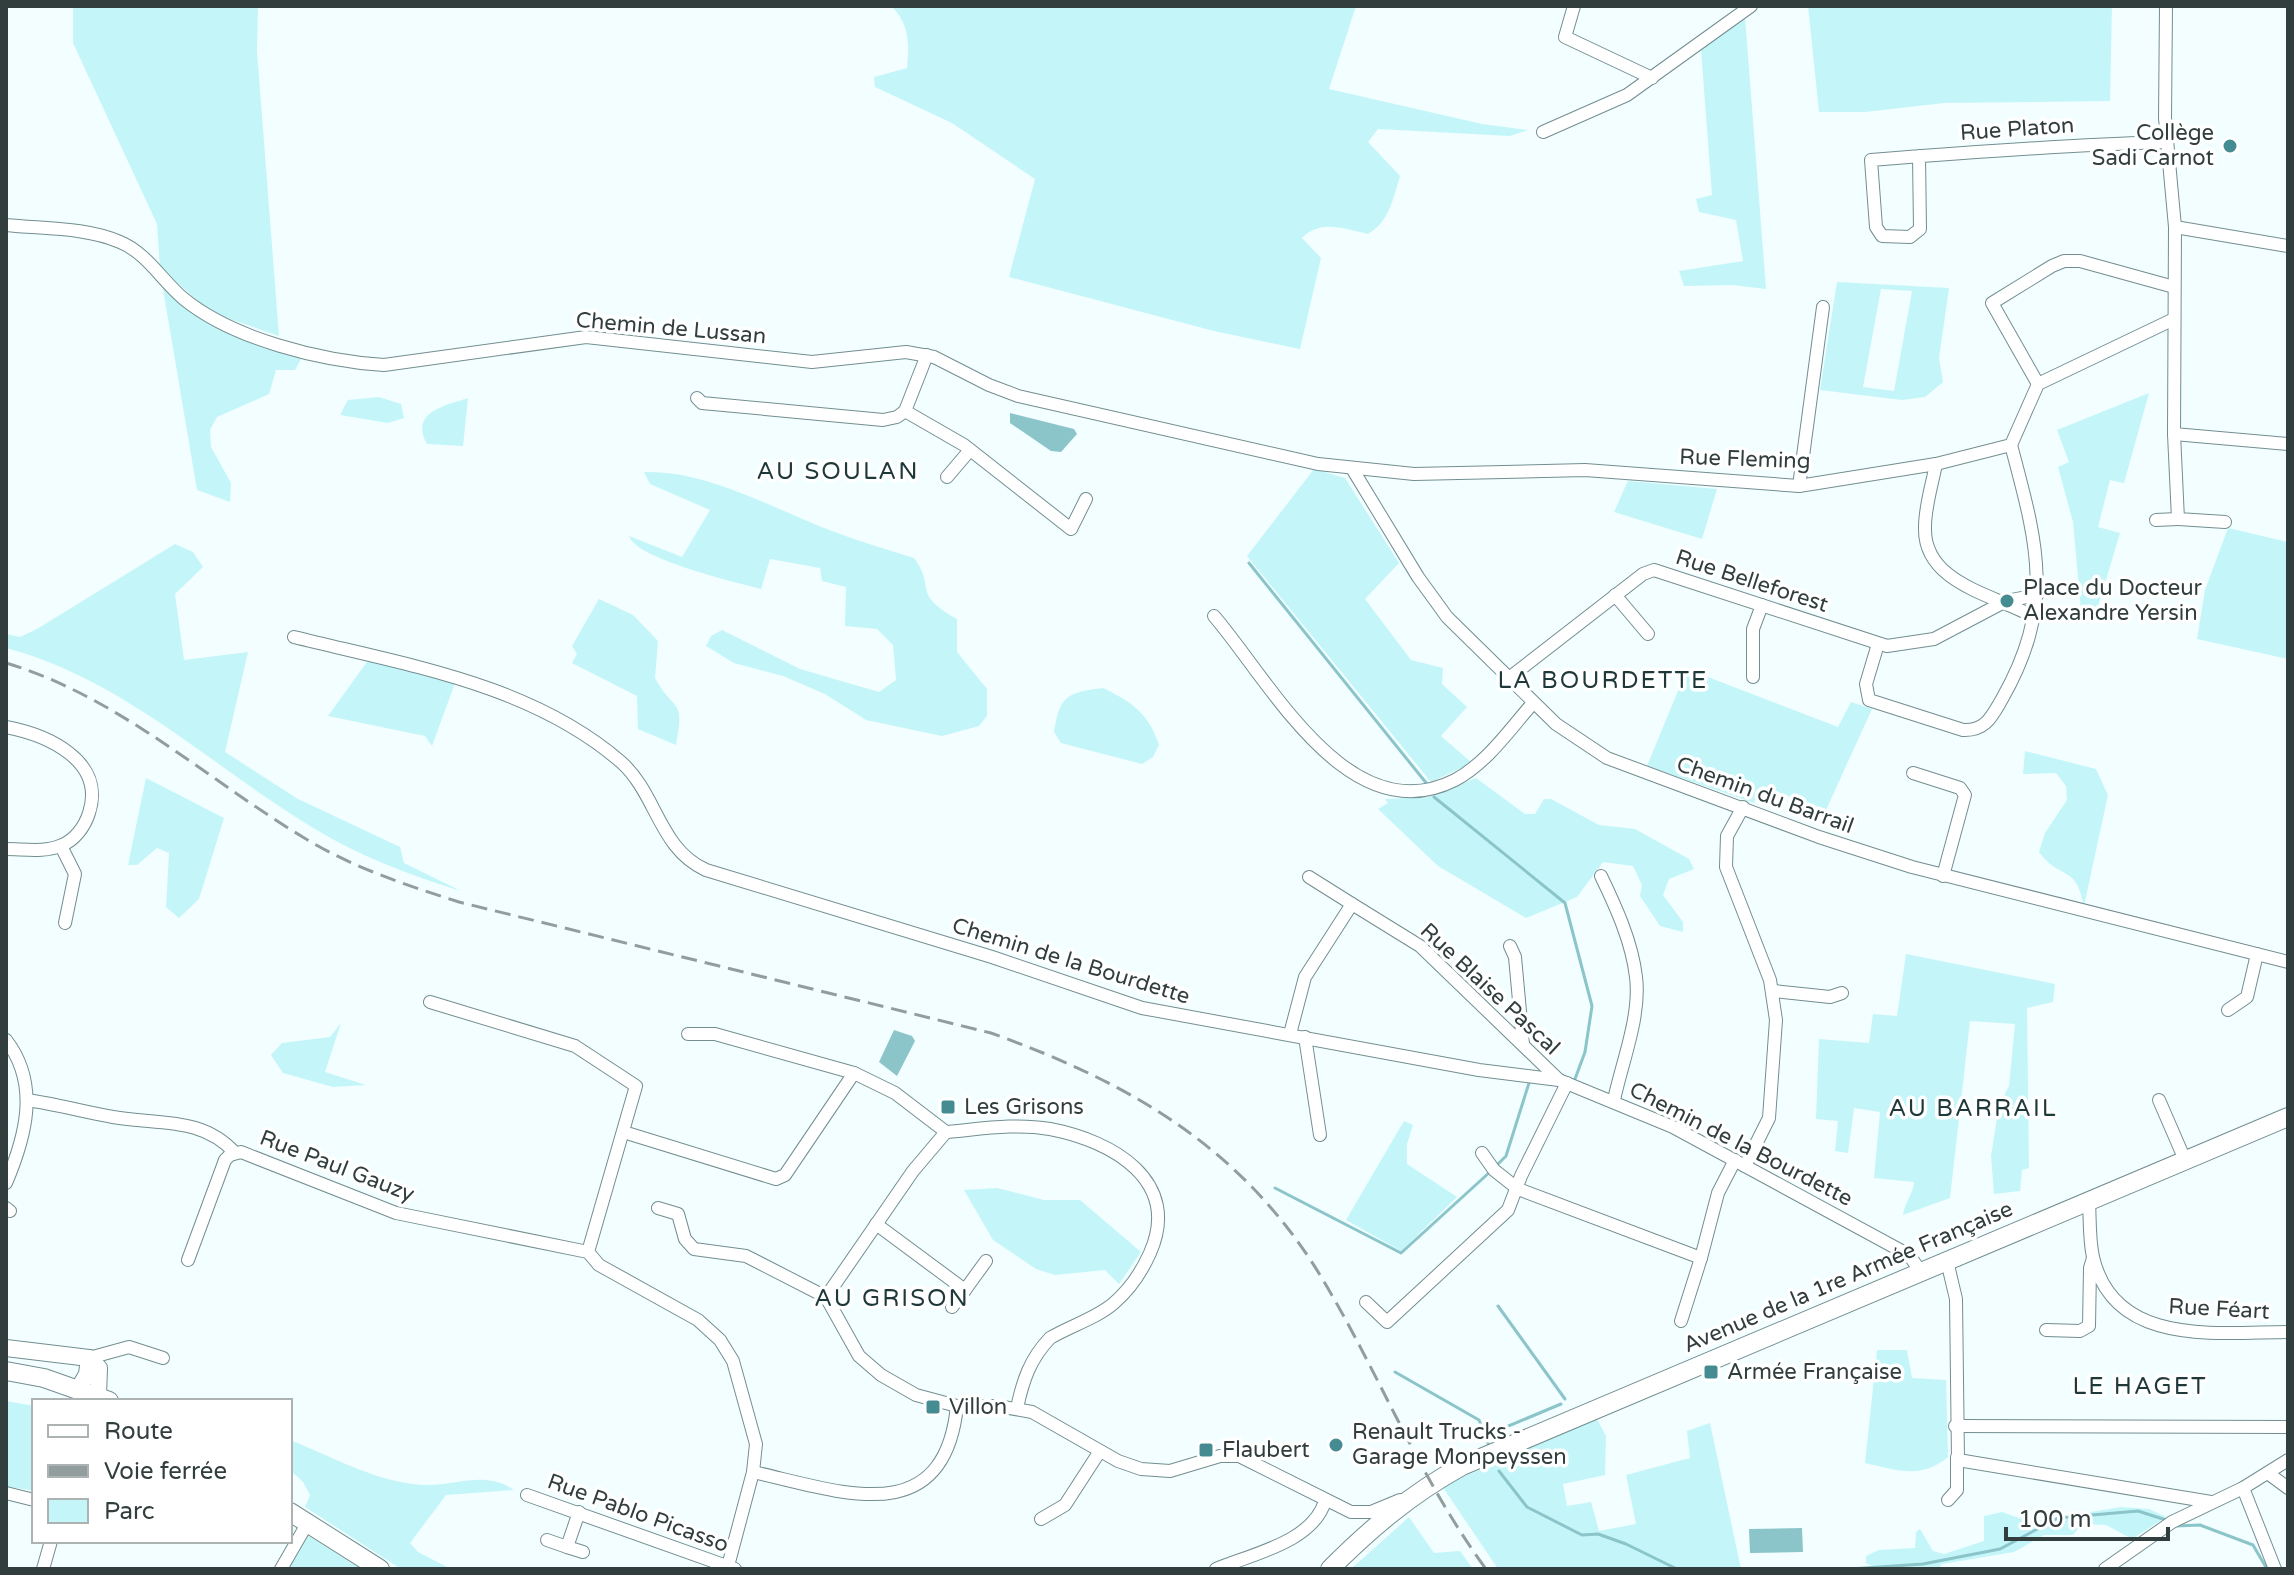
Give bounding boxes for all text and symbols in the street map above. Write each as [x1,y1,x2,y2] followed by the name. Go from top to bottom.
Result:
[1959,112,2075,146] street label: Rue Platon
[2092,120,2214,171] place label: Collège Sadi Carnot
[2221,137,2239,155] marker: Collège Sadi Carnot
[575,307,767,349] street label: Chemin de Lussan
[1679,444,1811,474] street label: Rue Fleming
[757,457,919,486] district label: AU SOULAN
[1672,544,1832,618] street label: Rue Belleforest
[2023,575,2203,626] place label: Place du Docteur Alexandre Yersin
[1998,592,2016,610] marker: Place du Docteur Alexandre Yersin
[1498,666,1708,695] district label: LA BOURDETTE
[1673,751,1857,839] street label: Chemin du Barrail
[949,912,1193,1010] street label: Chemin de la Bourdette
[1415,918,1565,1060] street label: Rue Blaise Pascal
[1625,1076,1857,1212] street label: Chemin de la Bourdette
[964,1094,1084,1120] place label: Les Grisons
[1888,1094,2058,1123] district label: AU BARRAIL
[939,1098,957,1116] marker: Les Grisons
[256,1125,418,1207] street label: Rue Paul Gauzy
[1679,1196,2017,1358] street label: Avenue de la 1re Armée Française
[814,1284,970,1313] district label: AU GRISON
[2168,1293,2270,1325] street label: Rue Féart
[1727,1359,1902,1385] place label: Armée Française
[1702,1363,1720,1381] marker: Armée Française
[2072,1372,2208,1401] district label: LE HAGET
[949,1394,1007,1420] place label: Villon
[924,1398,942,1416] marker: Villon
[32,1399,292,1543] legend
[104,1417,173,1446] text: Route
[1352,1419,1567,1470] place label: Renault Trucks - Garage Monpeyssen
[1327,1436,1345,1454] marker: Renault Trucks - Garage Monpeyssen
[1222,1437,1310,1463] place label: Flaubert
[1197,1441,1215,1459] marker: Flaubert
[104,1457,227,1486] text: Voie ferrée
[544,1468,732,1558] street label: Rue Pablo Picasso
[2006,1491,2168,1541] scale bar
[104,1497,155,1526] text: Parc
[2018,1505,2092,1534] text: 100 m

